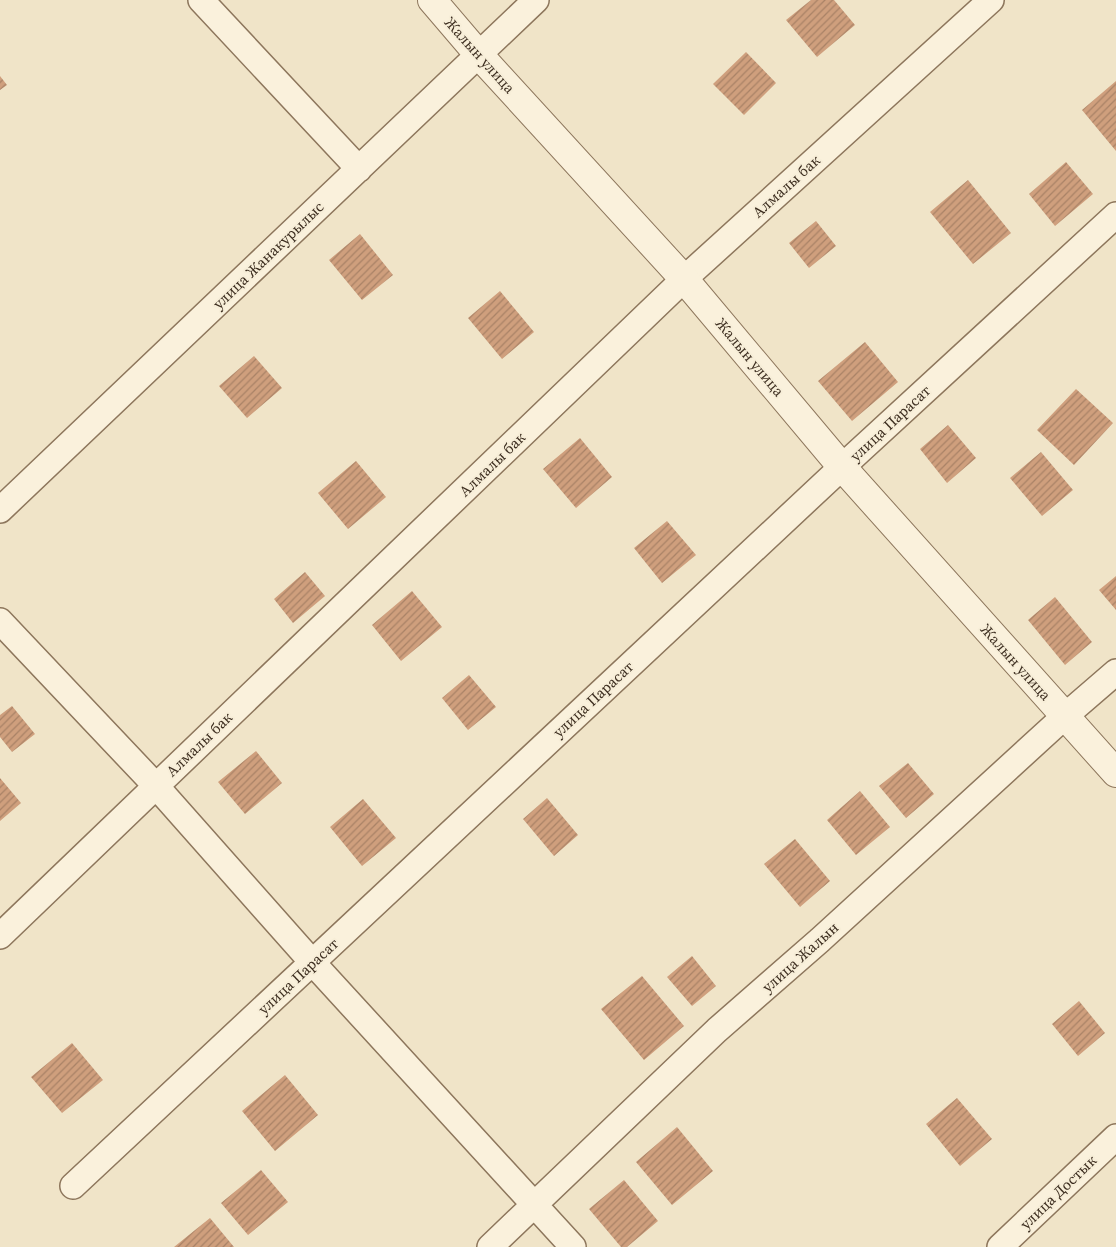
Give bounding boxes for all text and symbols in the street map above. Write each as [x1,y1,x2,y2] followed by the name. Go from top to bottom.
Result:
[440,12,520,98] street label: Жалын улица
[747,149,825,222] street label: Алмалы бак
[208,196,328,314] street label: улица Жанакурылыс
[711,313,789,401] street label: Жалын улица
[845,380,935,466] street label: улица Парасат
[454,427,530,501] street label: Алмалы бак
[976,619,1056,705] street label: Жалын улица
[548,656,638,742] street label: улица Парасат
[161,707,237,781] street label: Алмалы бак
[757,917,843,997] street label: улица Жалын
[253,933,343,1019] street label: улица Парасат
[1015,1150,1101,1234] street label: улица Достык

